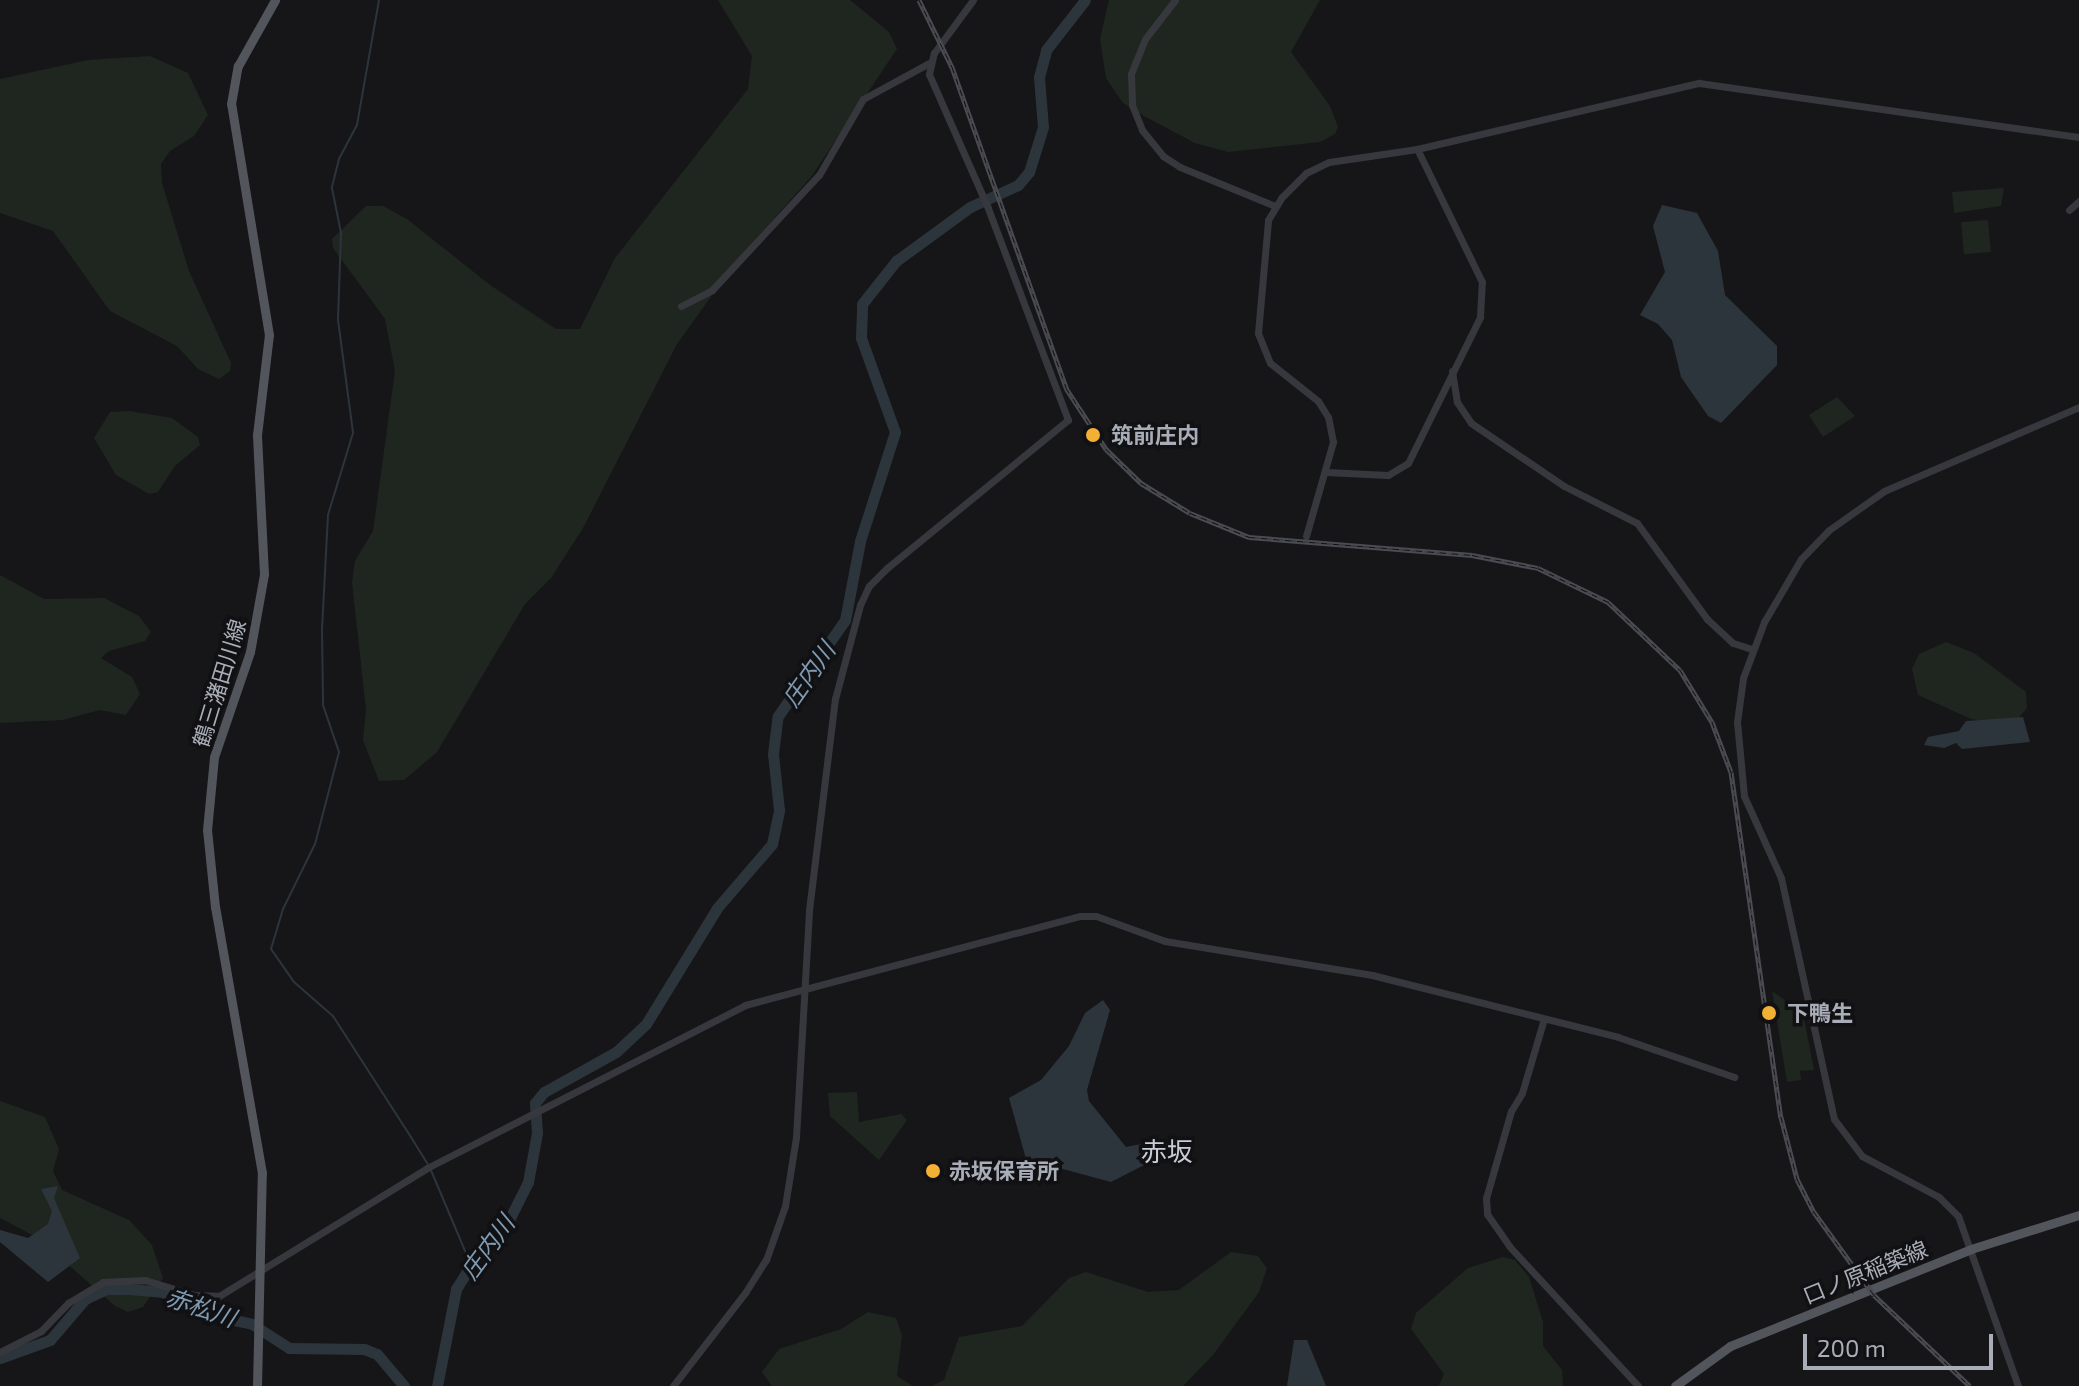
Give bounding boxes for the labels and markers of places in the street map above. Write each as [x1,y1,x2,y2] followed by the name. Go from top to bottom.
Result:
[1111,422,1199,448] place label: 筑前庄内
[1082,424,1104,446] marker: 筑前庄内
[1787,1000,1853,1026] place label: 下鴨生
[1758,1002,1780,1024] marker: 下鴨生
[949,1158,1059,1184] place label: 赤坂保育所
[924,1162,942,1180] marker: 赤坂保育所

